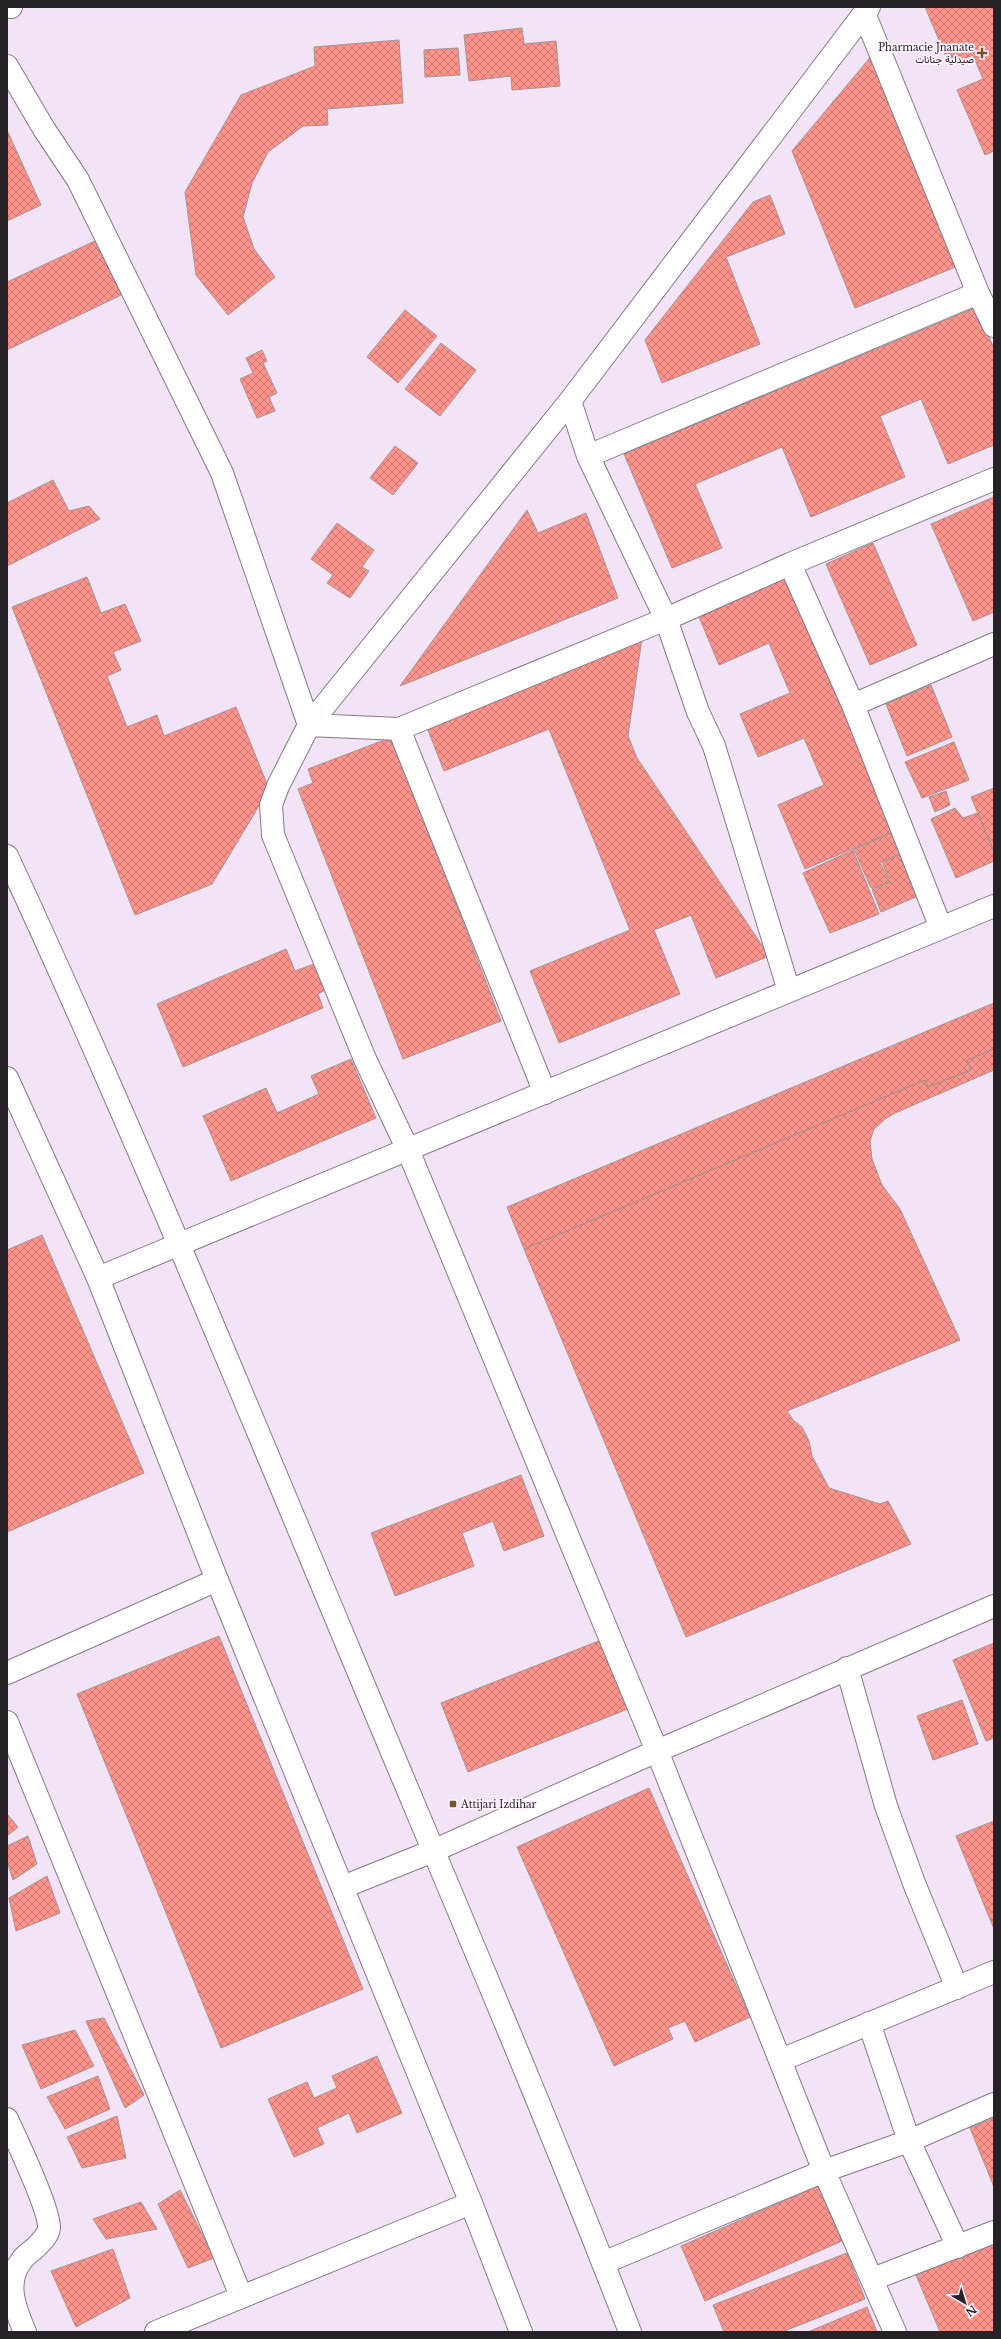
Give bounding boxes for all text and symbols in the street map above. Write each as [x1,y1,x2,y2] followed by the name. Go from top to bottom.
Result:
[878,41,974,66] place label: Pharmacie Jnanate صيدلية جنانات
[977,48,987,58] marker: Pharmacie Jnanate صيدلية جنانات
[460,1798,537,1811] place label: Attijari Izdihar
[448,1799,458,1809] marker: Attijari Izdihar
[945,2283,985,2323] north arrow
[962,2302,980,2320] text: N

